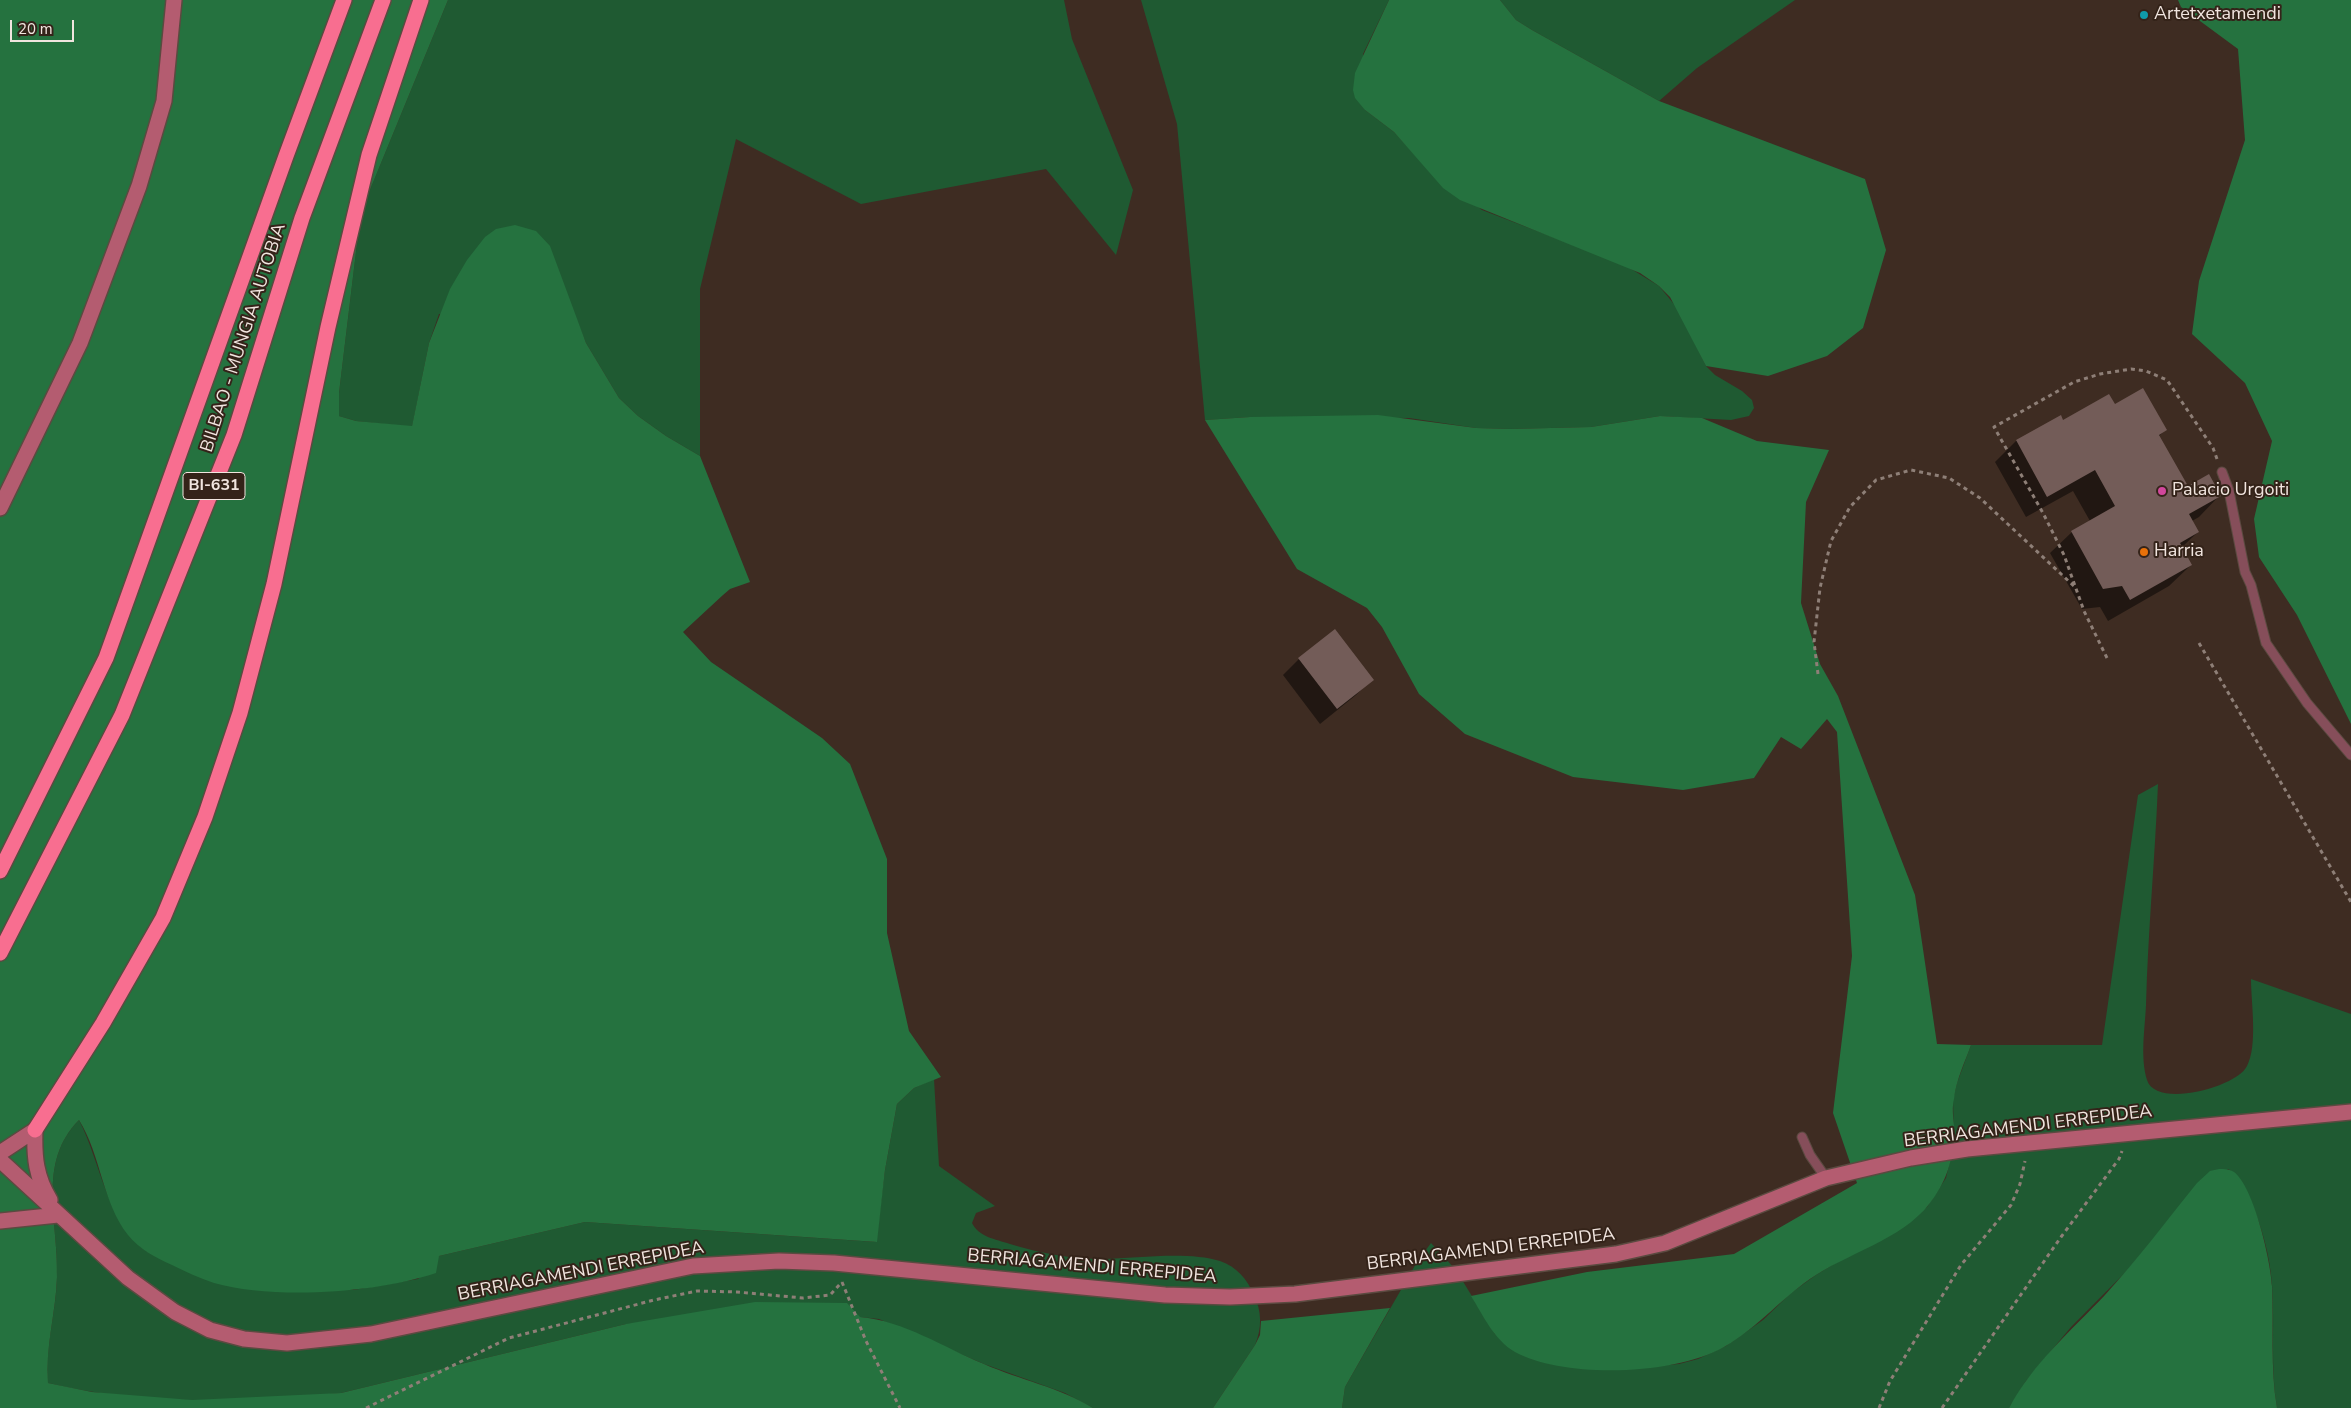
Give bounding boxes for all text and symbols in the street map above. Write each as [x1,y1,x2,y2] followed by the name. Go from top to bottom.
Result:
[2154,4,2281,26] place label: Artetxetamendi
[2138,9,2150,21] marker: Artetxetamendi
[12,10,76,42] scale bar
[18,19,53,39] text: 20 m
[197,221,291,455] street label: BILBAO - MUNGIA AUTOBIA
[183,472,245,500] road number: BI-631
[2172,480,2289,502] place label: Palacio Urgoiti
[2156,485,2168,497] marker: Palacio Urgoiti
[2154,541,2204,563] place label: Harria
[2138,546,2150,558] marker: Harria
[1903,1101,2153,1153] street label: BERRIAGAMENDI ERREPIDEA
[1366,1224,1616,1276] street label: BERRIAGAMENDI ERREPIDEA
[456,1238,706,1306] street label: BERRIAGAMENDI ERREPIDEA
[967,1245,1217,1289] street label: BERRIAGAMENDI ERREPIDEA

